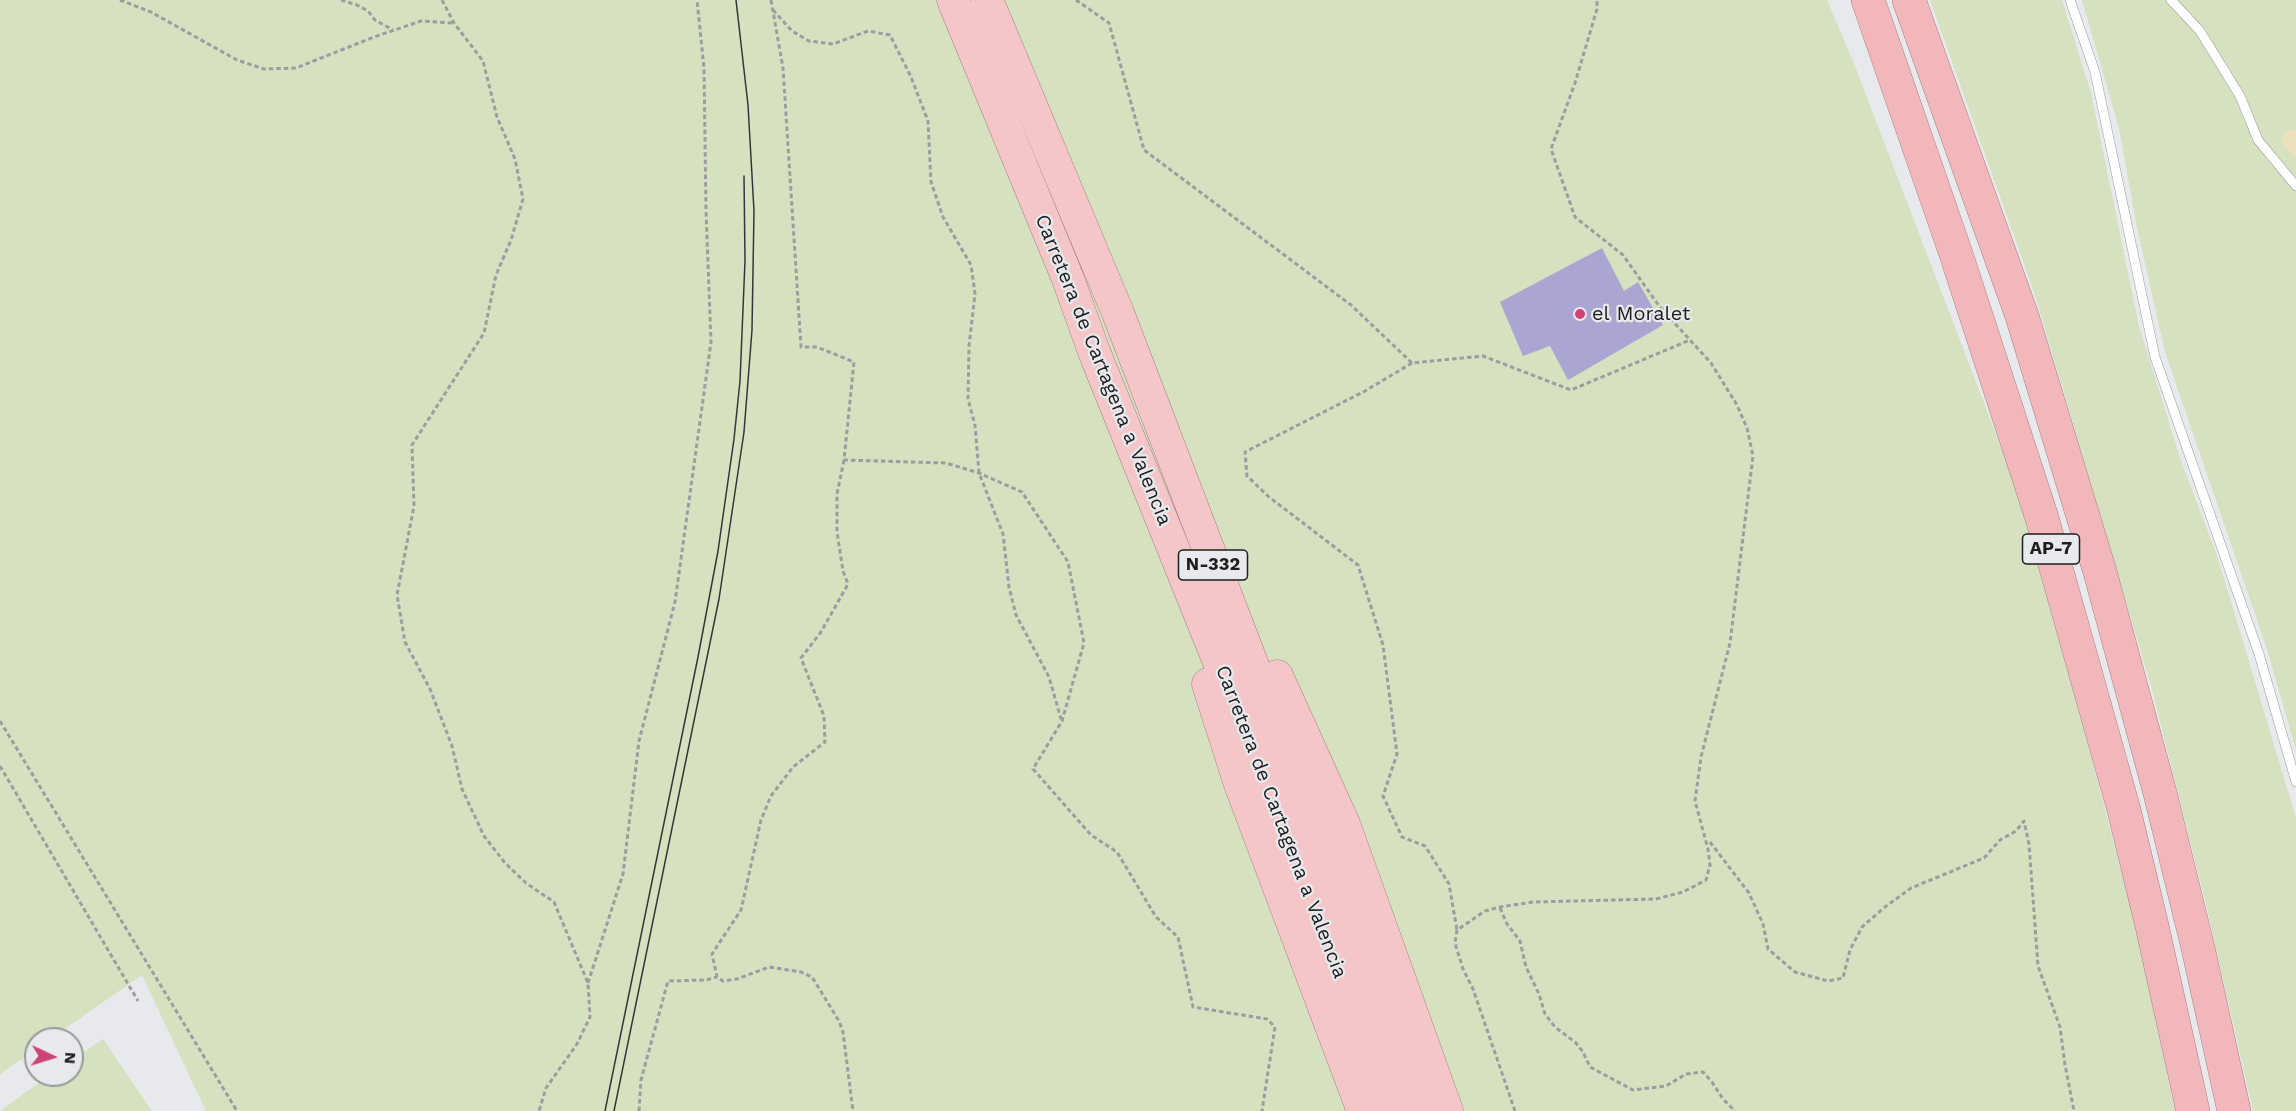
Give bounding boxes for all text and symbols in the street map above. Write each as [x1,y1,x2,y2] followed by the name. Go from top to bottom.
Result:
[1029,211,1177,529] street label: Carretera de Cartagena a Valencia
[1592,302,1690,326] place label: el Moralet
[1573,307,1587,321] marker: el Moralet
[2022,534,2080,564] road number: AP-7
[1178,550,1248,580] road number: N-332
[1210,662,1352,982] street label: Carretera de Cartagena a Valencia
[24,1027,84,1087] north arrow
[61,1052,80,1065] text: N

